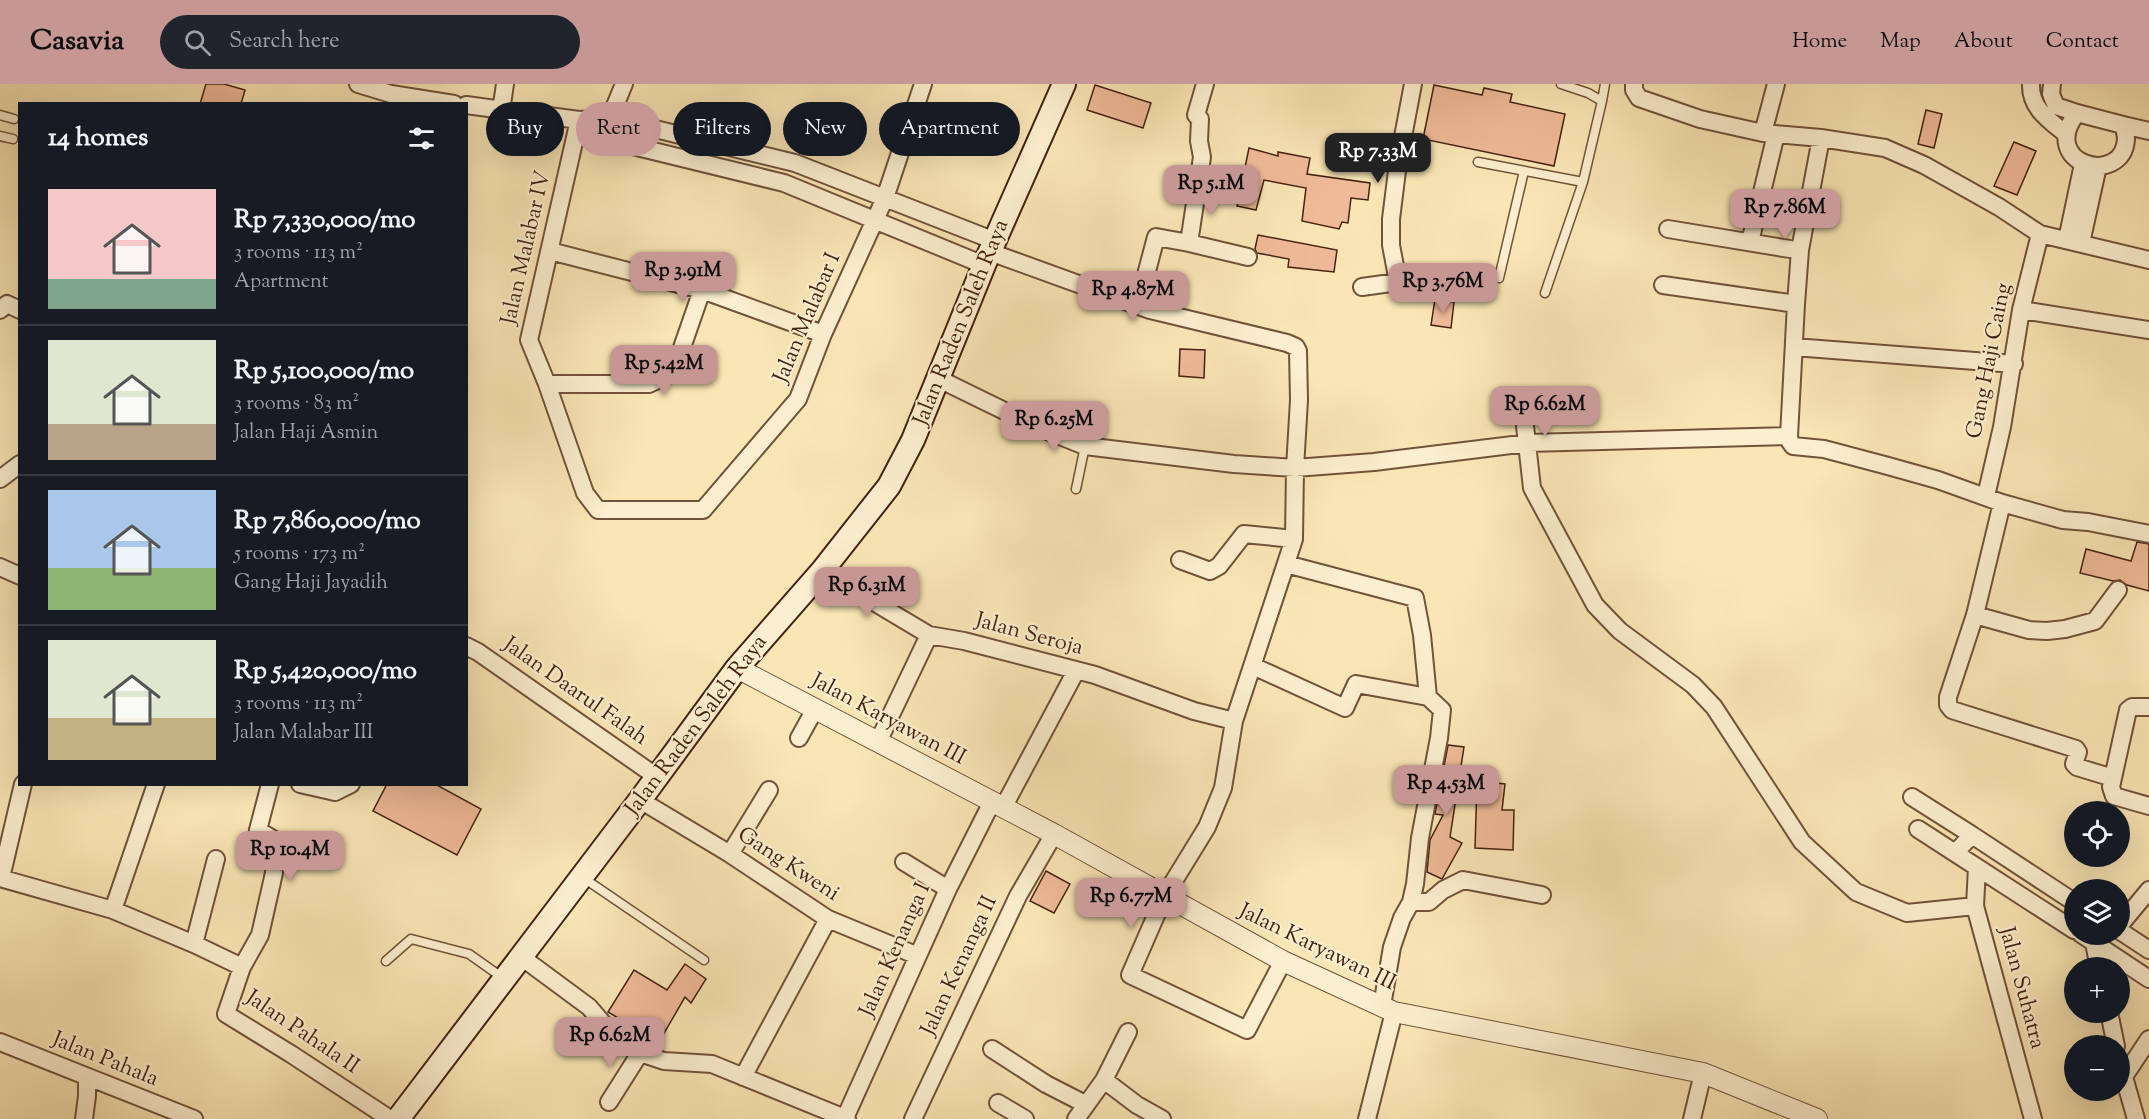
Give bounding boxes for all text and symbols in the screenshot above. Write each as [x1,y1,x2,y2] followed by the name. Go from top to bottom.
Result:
[160,15,580,69] search box
[30,22,124,62] text: Casavia
[181,26,214,59] icon: search
[229,26,339,58] text: Search here
[1792,27,1847,57] text: Home
[1880,27,1921,57] text: Map
[1954,27,2013,57] text: About
[2046,27,2119,57] text: Contact
[486,102,564,156] chip: Buy
[576,102,661,156] chip: Rent
[673,102,771,156] chip: Filters
[783,102,867,156] chip: New
[879,102,1020,156] chip: Apartment
[48,120,148,157] text: 14 homes
[405,122,438,155] icon: filters
[1316,133,1440,184] pin: Rp 7.33M
[1339,138,1417,167] text: Rp 7.33M
[1156,165,1266,216] pin: Rp 5.1M
[494,168,560,329] street label: Jalan Malabar IV
[1178,170,1244,199] text: Rp 5.1M
[1723,189,1847,240] pin: Rp 7.86M
[1744,194,1826,223] text: Rp 7.86M
[234,202,416,239] text: Rp 7,330,000/mo
[96,213,168,285] icon: home
[906,215,1018,432] street label: Jalan Raden Saleh Raya
[234,239,363,268] text: 3 rooms · 113 m²
[766,248,850,389] street label: Jalan Malabar I
[621,252,745,303] pin: Rp 3.91M
[644,257,722,286] text: Rp 3.91M
[1381,263,1505,314] pin: Rp 3.76M
[234,268,329,297] text: Apartment
[1403,268,1483,297] text: Rp 3.76M
[1071,271,1195,322] pin: Rp 4.87M
[1092,276,1174,305] text: Rp 4.87M
[1959,280,2021,442] street label: Gang Haji Caing
[602,345,726,396] pin: Rp 5.42M
[624,350,704,379] text: Rp 5.42M
[234,353,414,390] text: Rp 5,100,000/mo
[96,364,168,436] icon: home
[1483,386,1607,437] pin: Rp 6.62M
[234,390,359,419] text: 3 rooms · 83 m²
[1504,391,1586,420] text: Rp 6.62M
[992,401,1116,452] pin: Rp 6.25M
[1015,406,1093,435] text: Rp 6.25M
[234,419,378,448] text: Jalan Haji Asmin
[234,503,421,540] text: Rp 7,860,000/mo
[96,514,168,586] icon: home
[234,540,365,569] text: 5 rooms · 173 m²
[805,567,929,618] pin: Rp 6.31M
[234,569,388,598] text: Gang Haji Jayadih
[828,572,906,601] text: Rp 6.31M
[971,605,1086,665] street label: Jalan Seroja
[495,629,654,754] street label: Jalan Daarul Falah
[617,629,776,824] street label: Jalan Raden Saleh Raya
[234,653,417,690] text: Rp 5,420,000/mo
[96,664,168,736] icon: home
[804,665,971,774] street label: Jalan Karyawan III
[234,690,363,719] text: 3 rooms · 113 m²
[234,719,373,748] text: Jalan Malabar III
[1384,765,1508,816] pin: Rp 4.53M
[1407,770,1485,799] text: Rp 4.53M
[2064,801,2130,1101] map controls
[2064,801,2130,867] button: locate
[730,820,846,910] street label: Gang Kweni
[228,831,352,882] pin: Rp 10.4M
[250,836,330,865] text: Rp 10.4M
[852,878,940,1023] street label: Jalan Kenanga I
[1069,878,1193,929] pin: Rp 6.77M
[2064,879,2130,945] button: layers
[1090,883,1172,912] text: Rp 6.77M
[913,891,1007,1042] street label: Jalan Kenanga II
[1232,896,1401,1000] street label: Jalan Karyawan III
[1989,923,2053,1053] street label: Jalan Suhatra
[2064,957,2130,1023] button: +
[238,982,365,1083] street label: Jalan Pahala II
[548,1017,672,1068] pin: Rp 6.62M
[569,1022,651,1051] text: Rp 6.62M
[46,1024,163,1096] street label: Jalan Pahala
[2064,1035,2130,1101] button: −

